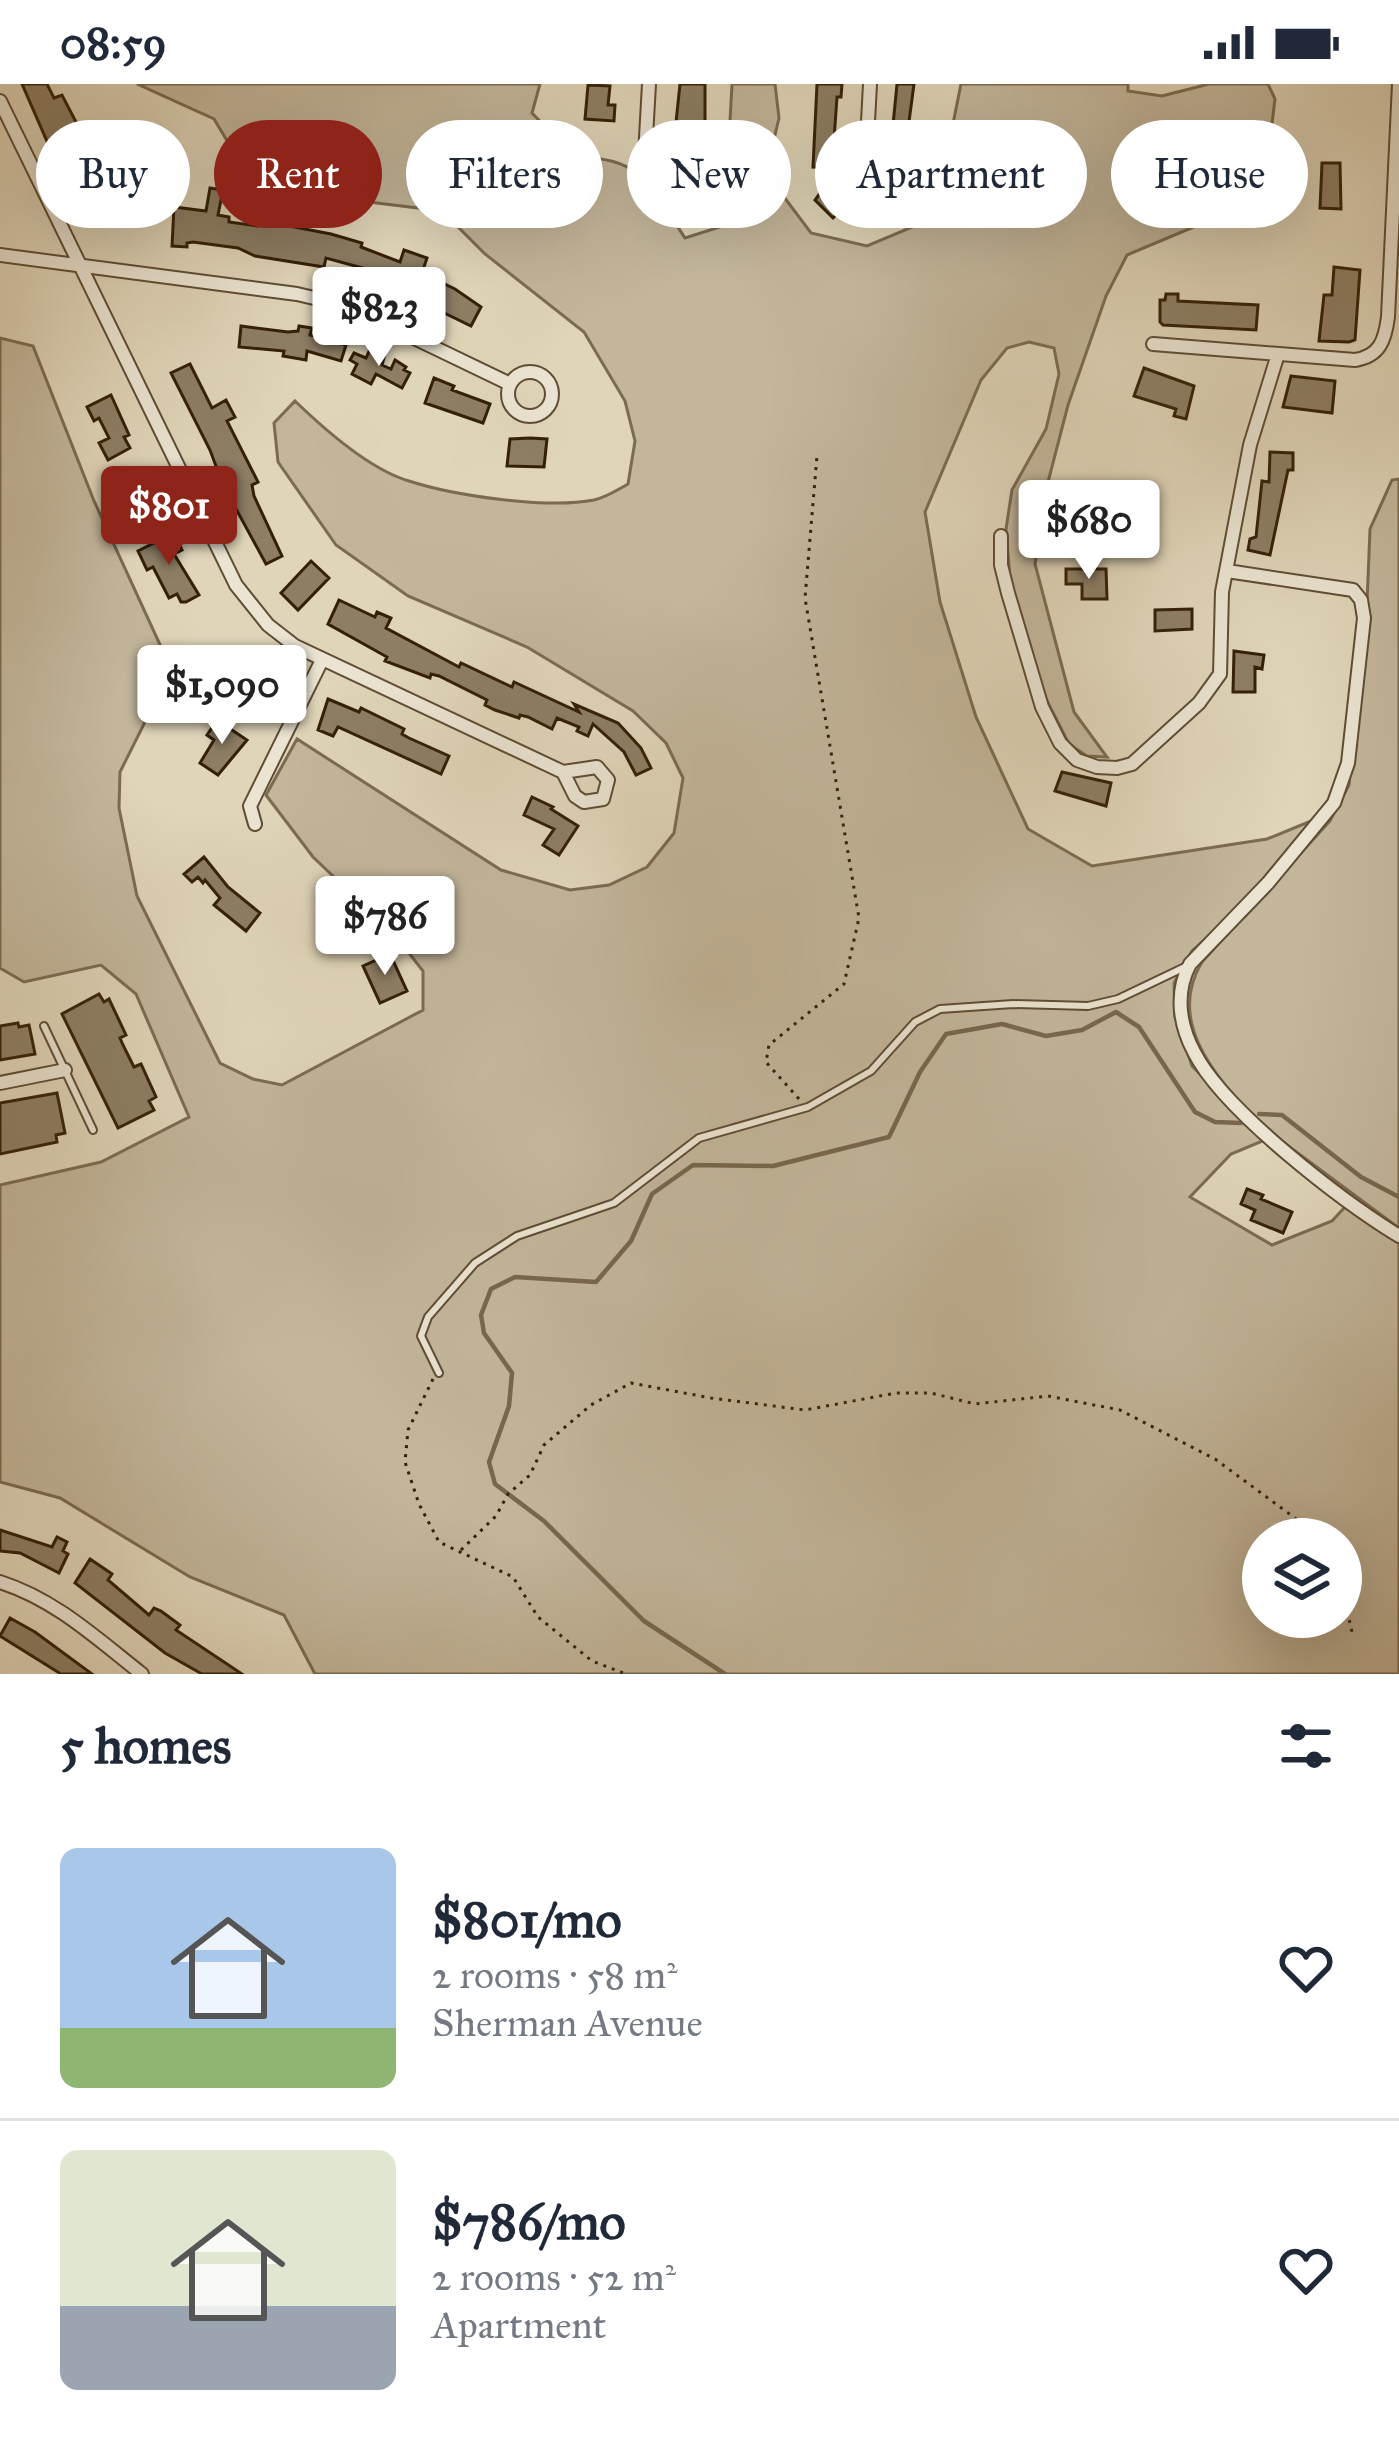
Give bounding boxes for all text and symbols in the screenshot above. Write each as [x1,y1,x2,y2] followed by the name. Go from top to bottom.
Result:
[60,15,167,70] text: 08:59
[36,120,190,228] chip: Buy
[214,120,382,228] chip: Rent
[406,120,603,228] chip: Filters
[627,120,791,228] chip: New
[815,120,1087,228] chip: Apartment
[1111,120,1308,228] chip: House
[308,267,450,369] pin: $823
[340,282,418,330] text: $823
[98,466,240,568] pin: $801
[1018,480,1160,582] pin: $680
[128,481,210,529] text: $801
[1046,495,1132,543] text: $680
[124,645,320,747] pin: $1,090
[164,660,280,708] text: $1,090
[314,876,456,978] pin: $786
[343,891,427,939] text: $786
[1242,1518,1362,1638] map controls
[1242,1518,1362,1638] button: layers
[1273,1713,1339,1779] icon: filters
[60,1715,231,1777] text: 5 homes
[432,1889,622,1951] text: $801/mo
[156,1896,300,2040] icon: home
[1273,1935,1339,2001] icon: heart
[432,1951,678,1999] text: 2 rooms · 58 m²
[432,1999,703,2047] text: Sherman Avenue
[432,2191,626,2253] text: $786/mo
[156,2198,300,2342] icon: home
[1273,2237,1339,2303] icon: heart
[432,2253,676,2301] text: 2 rooms · 52 m²
[432,2301,606,2349] text: Apartment

